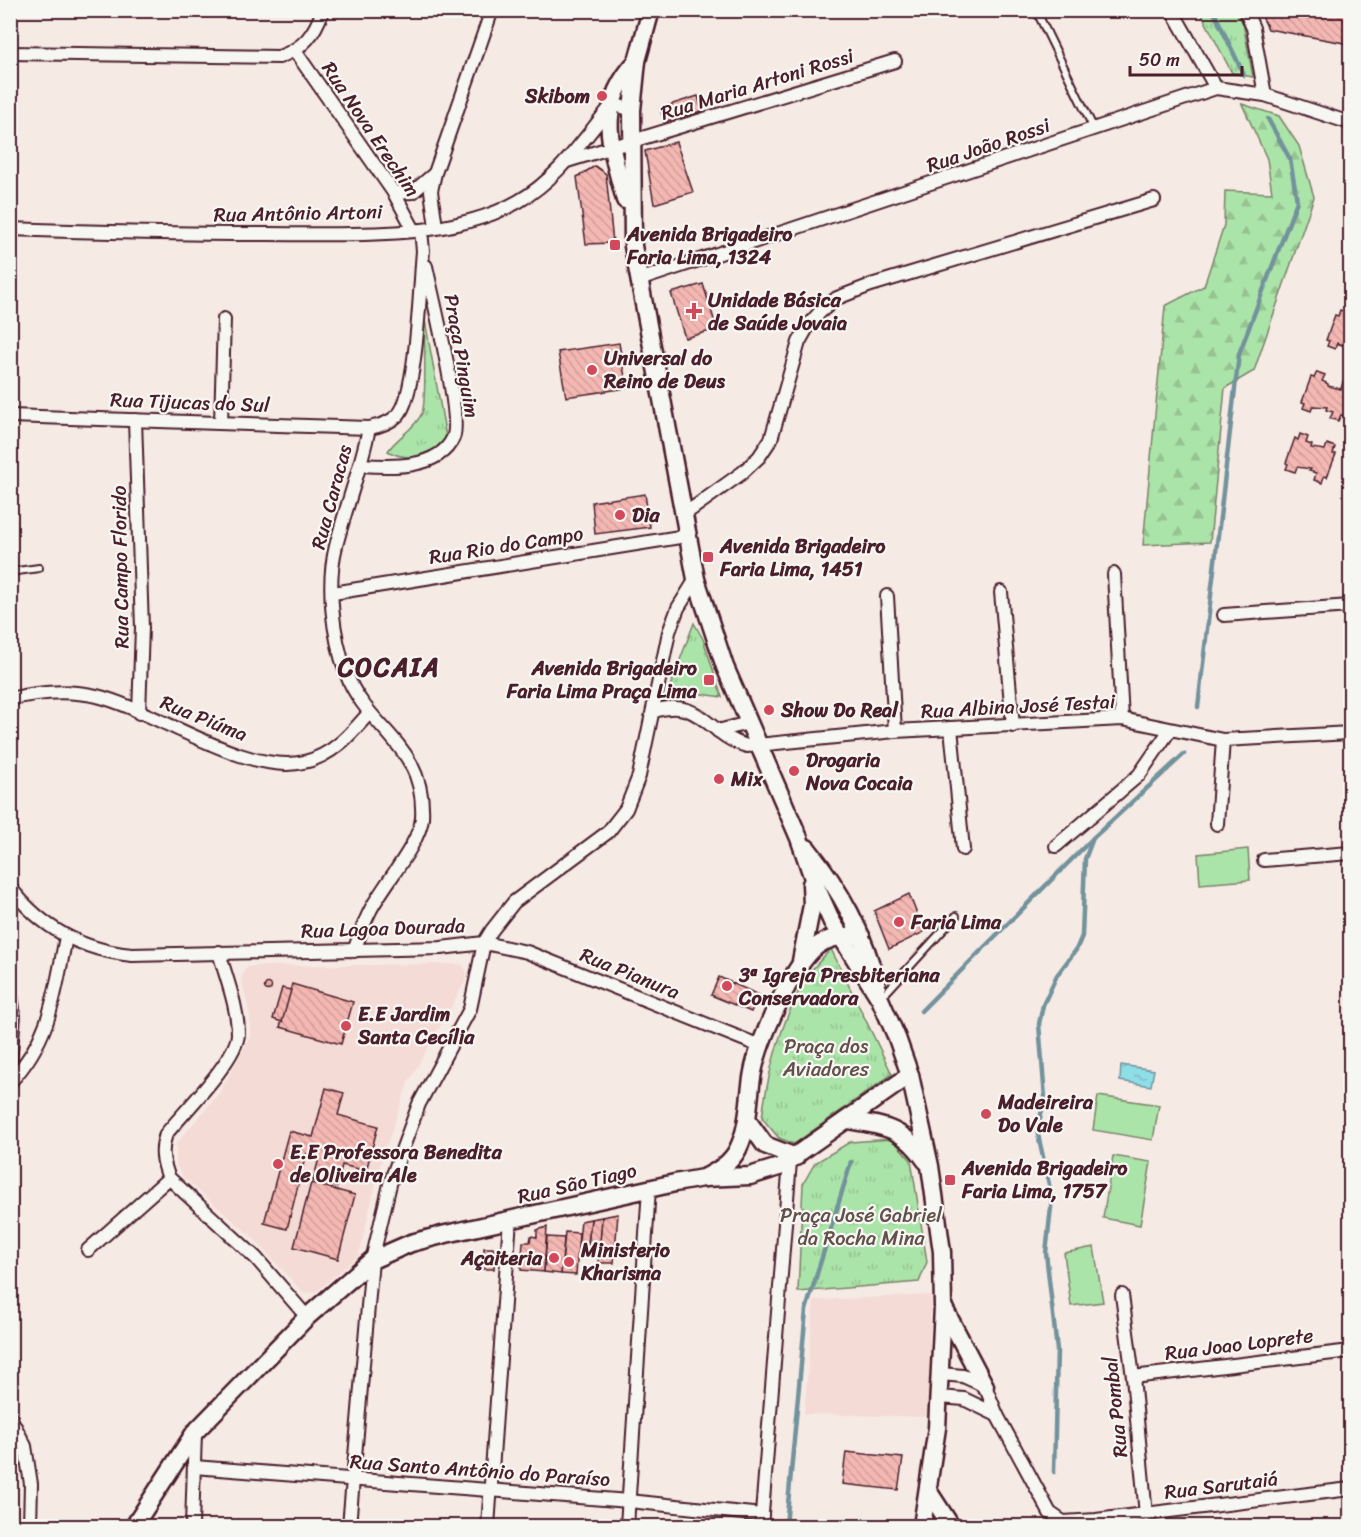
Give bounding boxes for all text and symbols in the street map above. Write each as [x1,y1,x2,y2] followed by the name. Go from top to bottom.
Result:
[656,38,858,130] street label: Rua Maria Artoni Rossi
[1130,39,1242,77] scale bar
[1139,44,1180,76] text: 50 m
[312,54,429,204] street label: Rua Nova Erechim
[524,79,590,114] place label: Skibom
[595,89,609,103] marker: Skibom
[922,108,1055,183] street label: Rua João Rossi
[213,195,384,232] street label: Rua Antônio Artoni
[626,217,793,275] place label: Avenida Brigadeiro Faria Lima, 1324
[608,238,622,252] marker: Avenida Brigadeiro Faria Lima, 1324
[708,283,847,341] place label: Unidade Básica de Saúde Jovaia
[433,291,490,421] street label: Praça Pinguim
[685,302,703,320] marker: Unidade Básica de Saúde Jovaia
[603,341,726,399] place label: Universal do Reino de Deus
[585,363,599,377] marker: Universal do Reino de Deus
[110,382,272,423] street label: Rua Tijucas do Sul
[301,440,362,553] street label: Rua Caracas
[102,485,139,649] street label: Rua Campo Florido
[632,498,660,533] place label: Dia
[613,508,627,522] marker: Dia
[426,516,586,575] street label: Rua Rio do Campo
[719,529,886,587] place label: Avenida Brigadeiro Faria Lima, 1451
[701,550,715,564] marker: Avenida Brigadeiro Faria Lima, 1451
[337,644,440,690] district label: COCAIA
[506,651,698,709] place label: Avenida Brigadeiro Faria Lima Praça Lima
[702,673,716,687] marker: Avenida Brigadeiro Faria Lima Praça Lima
[920,684,1118,729] street label: Rua Albina José Testai
[155,685,253,752] street label: Rua Piúma
[780,693,899,728] place label: Show Do Real
[762,703,776,717] marker: Show Do Real
[805,743,913,801] place label: Drogaria Nova Cocaia
[730,762,764,797] place label: Mix
[787,764,801,778] marker: Drogaria Nova Cocaia
[712,772,726,786] marker: Mix
[910,905,1002,940] place label: Faria Lima
[300,908,466,949] street label: Rua Lagoa Dourada
[892,915,906,929] marker: Faria Lima
[575,938,685,1009] street label: Rua Pianura
[738,958,941,1016] place label: 3ª Igreja Presbiteriana Conservadora
[720,979,734,993] marker: 3ª Igreja Presbiteriana Conservadora
[357,997,475,1055] place label: E.E Jardim Santa Cecília
[339,1019,353,1033] marker: E.E Jardim Santa Cecília
[782,1029,870,1087] park label: Praça dos Aviadores
[997,1085,1094,1143] place label: Madeireira Do Vale
[979,1107,993,1121] marker: Madeireira Do Vale
[290,1135,503,1193] place label: E.E Professora Benedita de Oliveira Ale
[961,1151,1128,1209] place label: Avenida Brigadeiro Faria Lima, 1757
[514,1153,640,1214] street label: Rua São Tiago
[271,1157,285,1171] marker: E.E Professora Benedita de Oliveira Ale
[943,1173,957,1187] marker: Avenida Brigadeiro Faria Lima, 1757
[780,1198,943,1256] park label: Praça José Gabriel da Rocha Mina
[580,1233,671,1291] place label: Ministerio Kharisma
[460,1241,543,1276] place label: Açaiteria
[547,1251,561,1265] marker: Açaiteria
[562,1255,576,1269] marker: Ministerio Kharisma
[1163,1318,1315,1371] street label: Rua Joao Loprete
[1093,1354,1138,1459] street label: Rua Pombal
[349,1444,611,1497] street label: Rua Santo Antônio do Paraíso
[1162,1461,1280,1510] street label: Rua Sarutaiá

